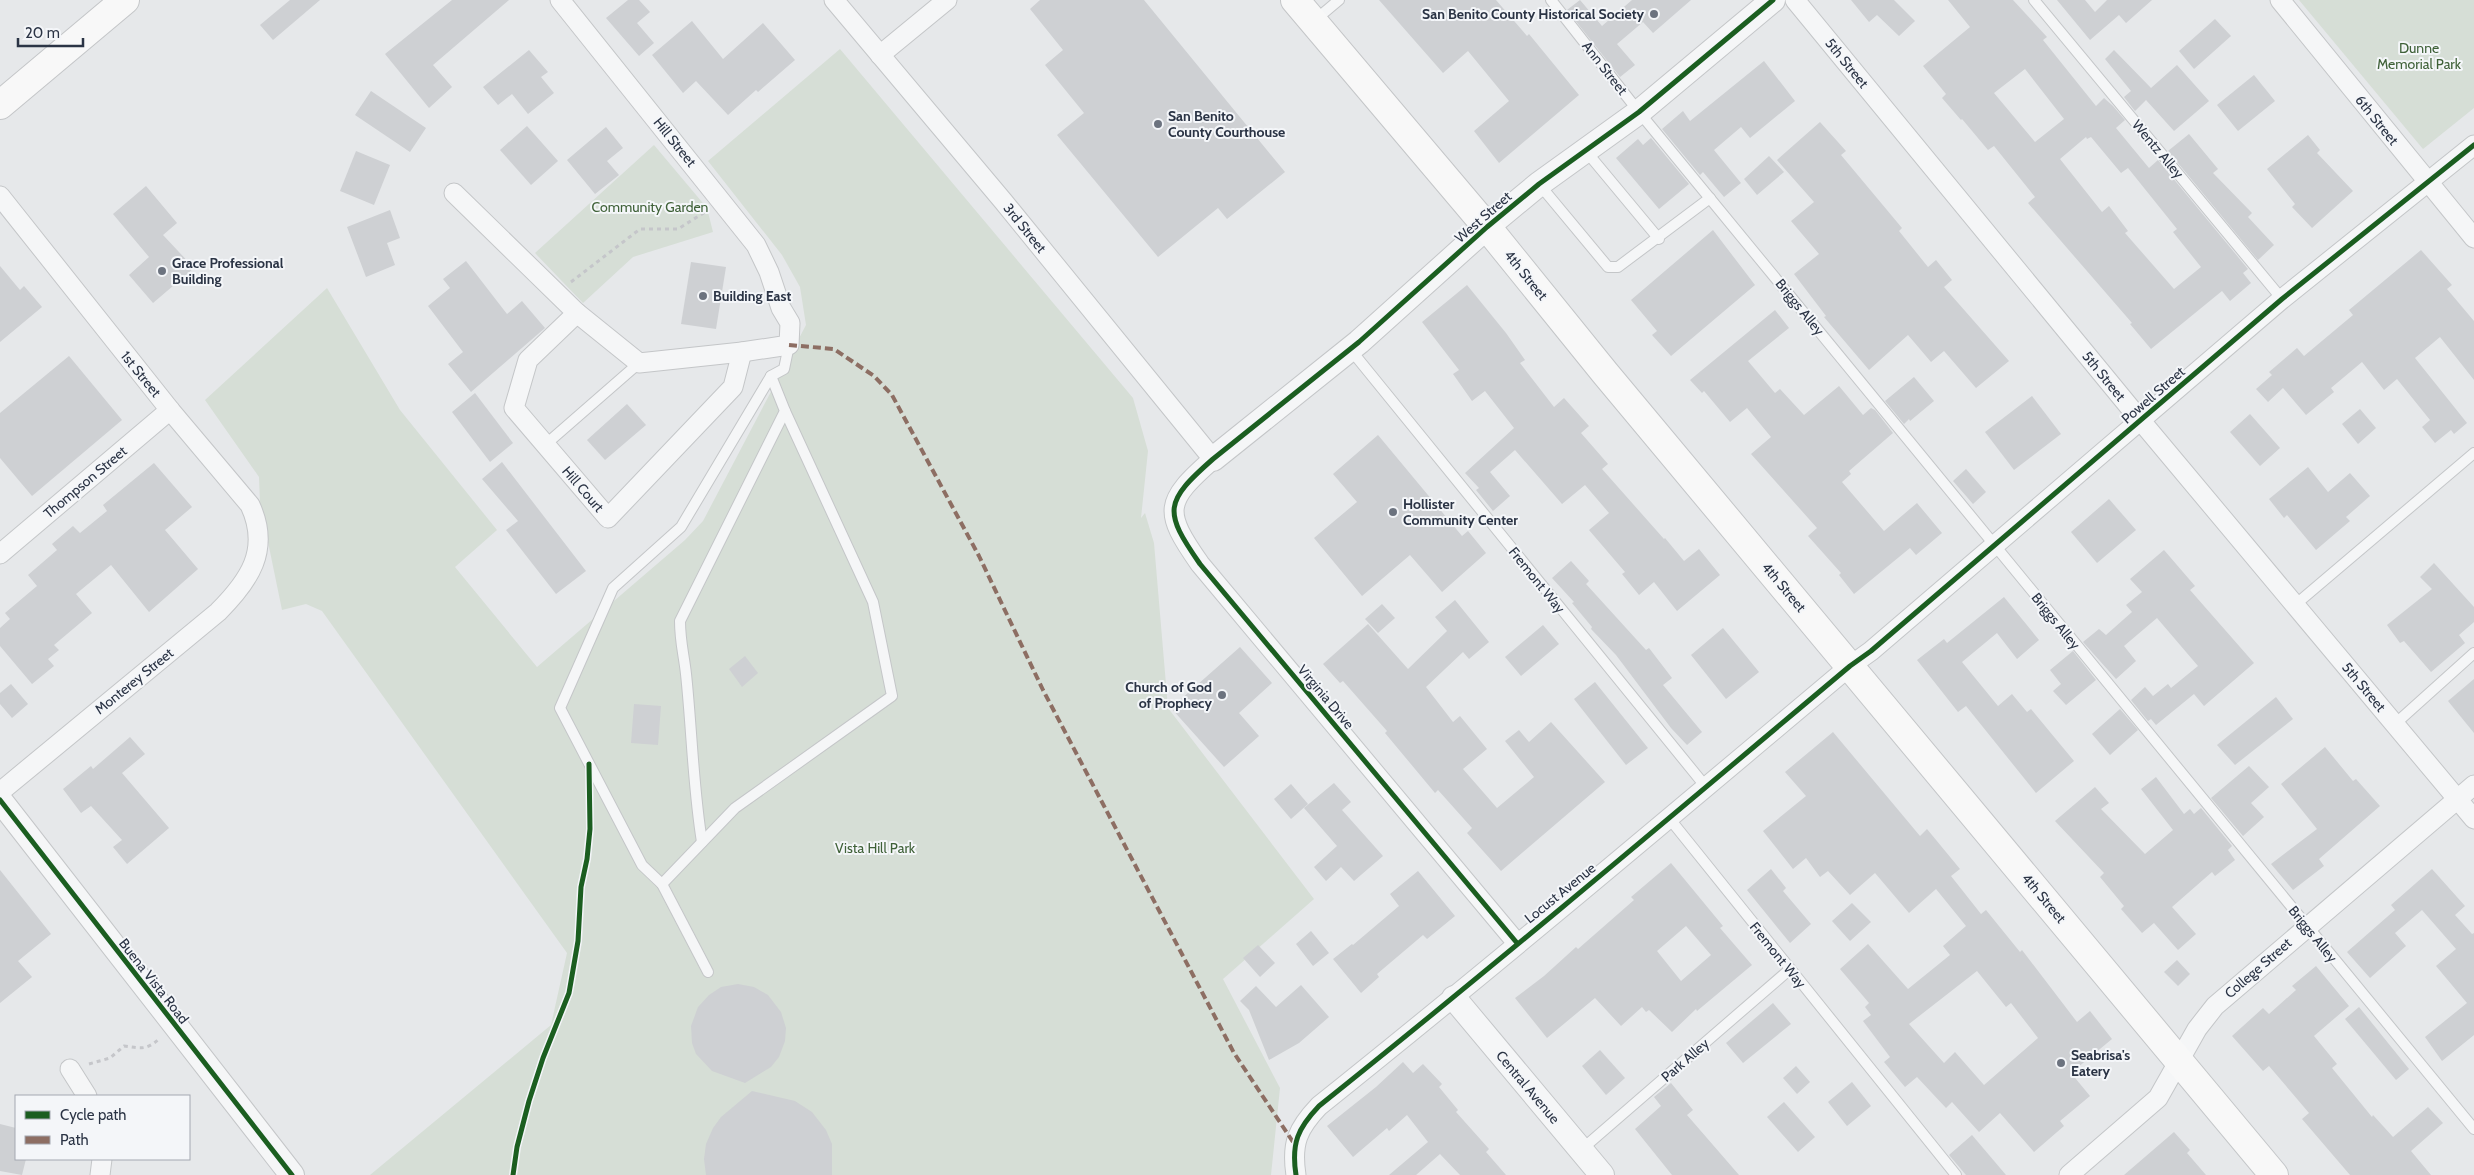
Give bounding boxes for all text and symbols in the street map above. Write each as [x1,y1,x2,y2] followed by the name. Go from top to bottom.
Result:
[1422,5,1644,23] place label: San Benito County Historical Society
[1648,8,1660,20] marker: San Benito County Historical Society
[18,15,82,47] scale bar
[25,24,60,42] text: 20 m
[1821,34,1873,92] street label: 5th Street
[1578,37,1632,99] street label: Ann Street
[2377,39,2462,73] park label: Dunne Memorial Park
[2351,91,2403,149] street label: 6th Street
[1168,107,1285,141] place label: San Benito County Courthouse
[650,114,701,171] street label: Hill Street
[2128,116,2188,182] street label: Wentz Alley
[1152,118,1164,130] marker: San Benito County Courthouse
[1451,187,1515,247] street label: West Street
[592,198,709,216] park label: Community Garden
[1000,200,1051,257] street label: 3rd Street
[1500,246,1552,304] street label: 4th Street
[172,254,284,288] place label: Grace Professional Building
[156,265,168,277] marker: Grace Professional Building
[1772,275,1828,339] street label: Briggs Alley
[713,287,791,305] place label: Building East
[697,290,709,302] marker: Building East
[117,347,165,401] street label: 1st Street
[2078,347,2130,405] street label: 5th Street
[2117,362,2189,428] street label: Powell Street
[40,442,131,522] street label: Thompson Street
[558,462,608,516] street label: Hill Court
[1403,495,1518,529] place label: Hollister Community Center
[1387,506,1399,518] marker: Hollister Community Center
[1505,543,1569,617] street label: Fremont Way
[1758,558,1810,616] street label: 4th Street
[2028,589,2084,653] street label: Briggs Alley
[91,644,177,718] street label: Monterey Street
[2338,659,2390,716] street label: 5th Street
[1294,661,1358,733] street label: Virginia Drive
[1125,678,1212,712] place label: Church of God of Prophecy
[1216,689,1228,701] marker: Church of God of Prophecy
[835,839,916,857] park label: Vista Hill Park
[1521,859,1599,927] street label: Locust Avenue
[2018,869,2070,927] street label: 4th Street
[2285,902,2341,966] street label: Briggs Alley
[1746,918,1810,992] street label: Fremont Way
[2221,934,2295,1002] street label: College Street
[115,935,193,1027] street label: Buena Vista Road
[1657,1034,1713,1086] street label: Park Alley
[2071,1046,2130,1080] place label: Seabrisa's Eatery
[1492,1047,1564,1127] street label: Central Avenue
[2055,1057,2067,1069] marker: Seabrisa's Eatery
[15,1095,190,1160] legend
[60,1106,126,1124] text: Cycle path
[60,1131,89,1149] text: Path

